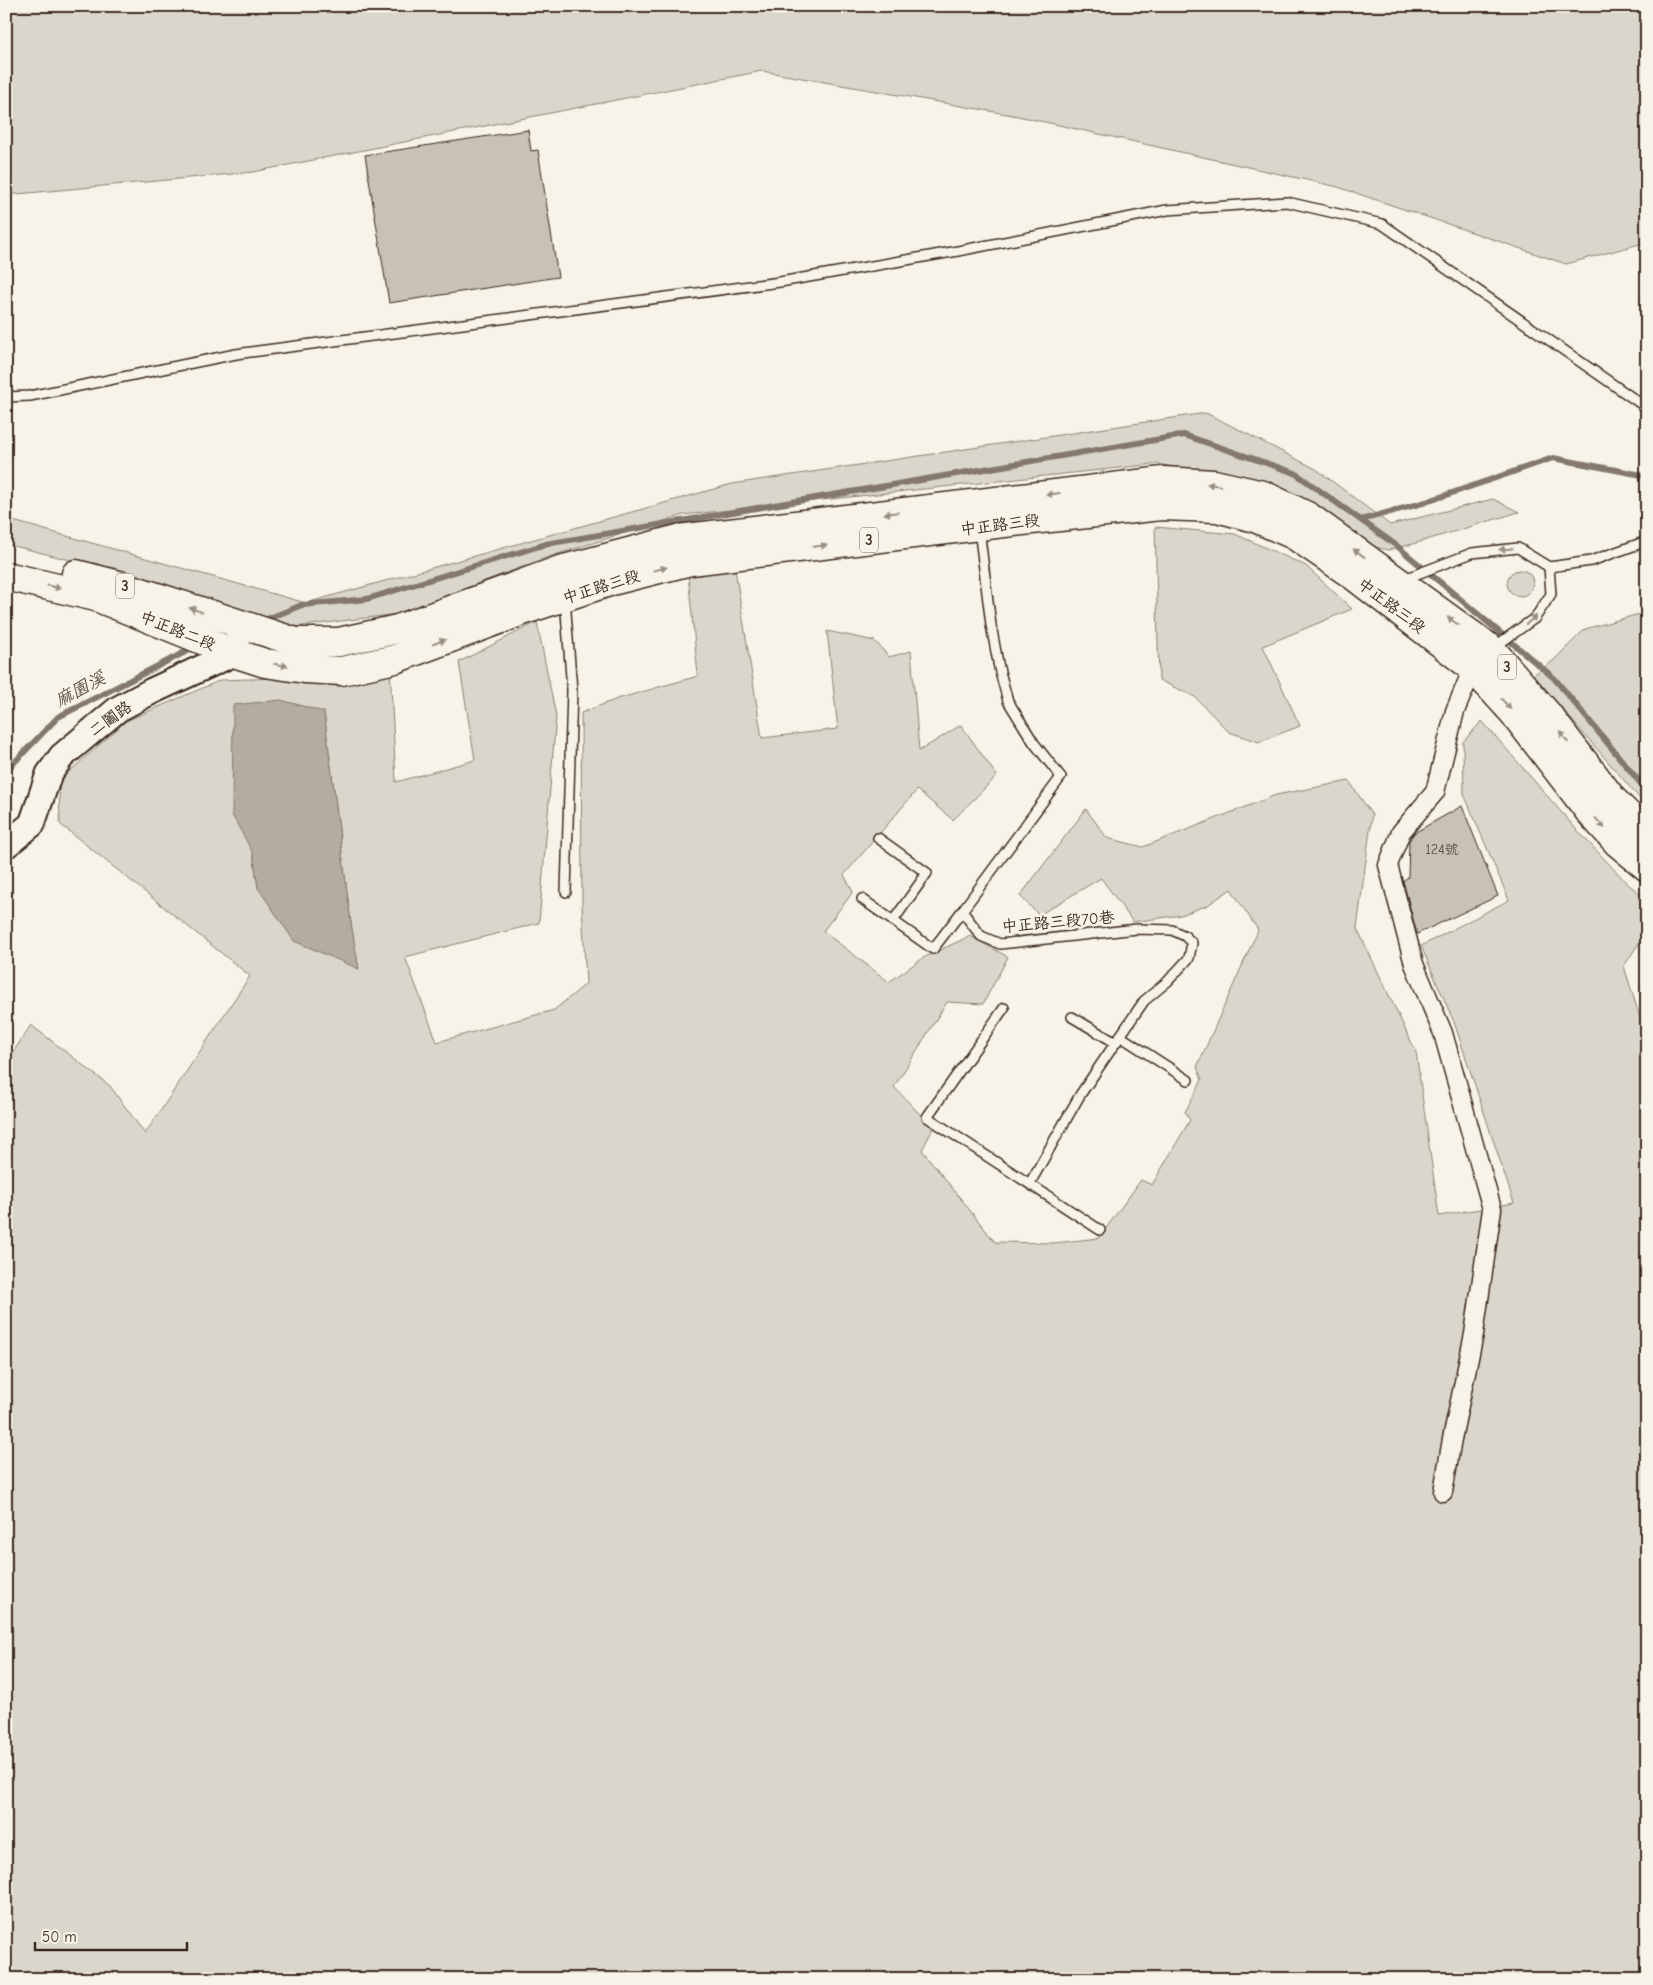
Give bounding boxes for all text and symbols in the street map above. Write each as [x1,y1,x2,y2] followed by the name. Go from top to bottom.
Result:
[1206,481,1222,489] one-way arrow
[1044,490,1060,498] one-way arrow
[883,509,899,517] one-way arrow
[959,511,1041,539] street label: 中正路三段
[860,528,878,552] road number: 3
[812,542,828,550] one-way arrow
[1497,545,1513,553] one-way arrow
[1352,548,1366,558] one-way arrow
[652,565,667,573] one-way arrow
[560,567,642,607] street label: 中正路三段
[116,574,134,598] road number: 3
[1354,575,1429,637] street label: 中正路三段
[46,583,61,591] one-way arrow
[188,606,203,613] one-way arrow
[137,608,218,654] street label: 中正路二段
[1524,614,1537,625] one-way arrow
[1447,615,1460,626] one-way arrow
[432,638,447,646] one-way arrow
[1498,654,1516,680] road number: 3
[274,662,290,670] one-way arrow
[51,667,110,711] water label: 麻園溪
[86,697,135,740] street label: 二鬮路
[1500,697,1512,709] one-way arrow
[1559,731,1570,744] one-way arrow
[1594,817,1606,829] one-way arrow
[1425,841,1459,858] house number: 124號
[1001,908,1115,936] street label: 中正路三段70巷
[35,1920,188,1952] scale bar
[42,1928,77,1946] text: 50 m

